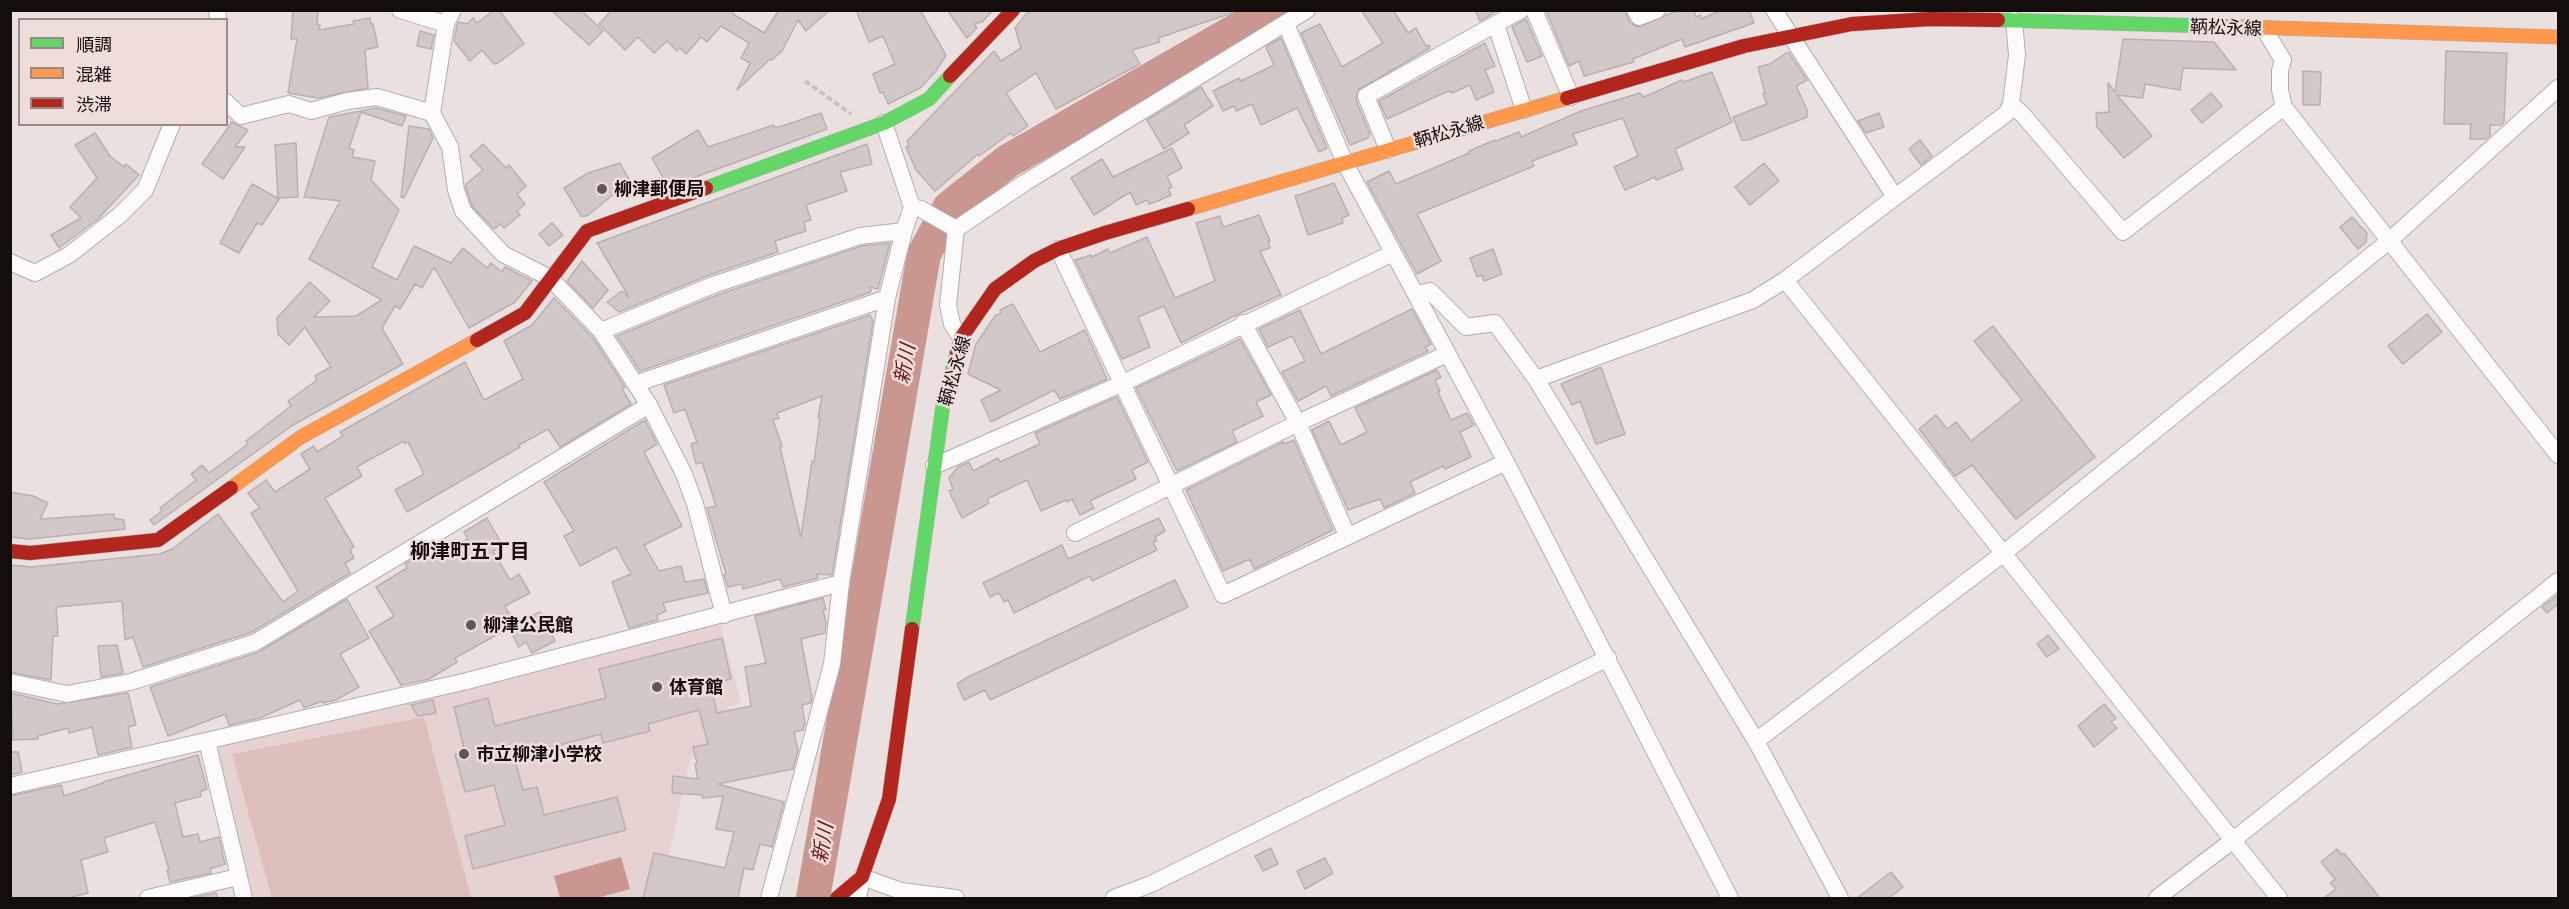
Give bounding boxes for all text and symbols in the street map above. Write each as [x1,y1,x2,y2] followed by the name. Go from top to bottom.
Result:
[2190,16,2262,40] street label: 鞆松永線
[18,18,228,126] legend
[76,34,112,55] text: 順調
[76,64,112,85] text: 混雑
[76,94,112,115] text: 渋滞
[1411,112,1487,152] street label: 鞆松永線
[614,178,704,200] place label: 柳津郵便局
[595,182,609,196] marker: 柳津郵便局
[935,333,975,409] street label: 鞆松永線
[890,342,920,386] water label: 新川
[410,540,530,564] district label: 柳津町五丁目
[483,614,573,636] place label: 柳津公民館
[464,618,478,632] marker: 柳津公民館
[669,676,723,698] place label: 体育館
[650,680,664,694] marker: 体育館
[476,743,602,765] place label: 市立柳津小学校
[457,747,471,761] marker: 市立柳津小学校
[808,821,838,865] water label: 新川

